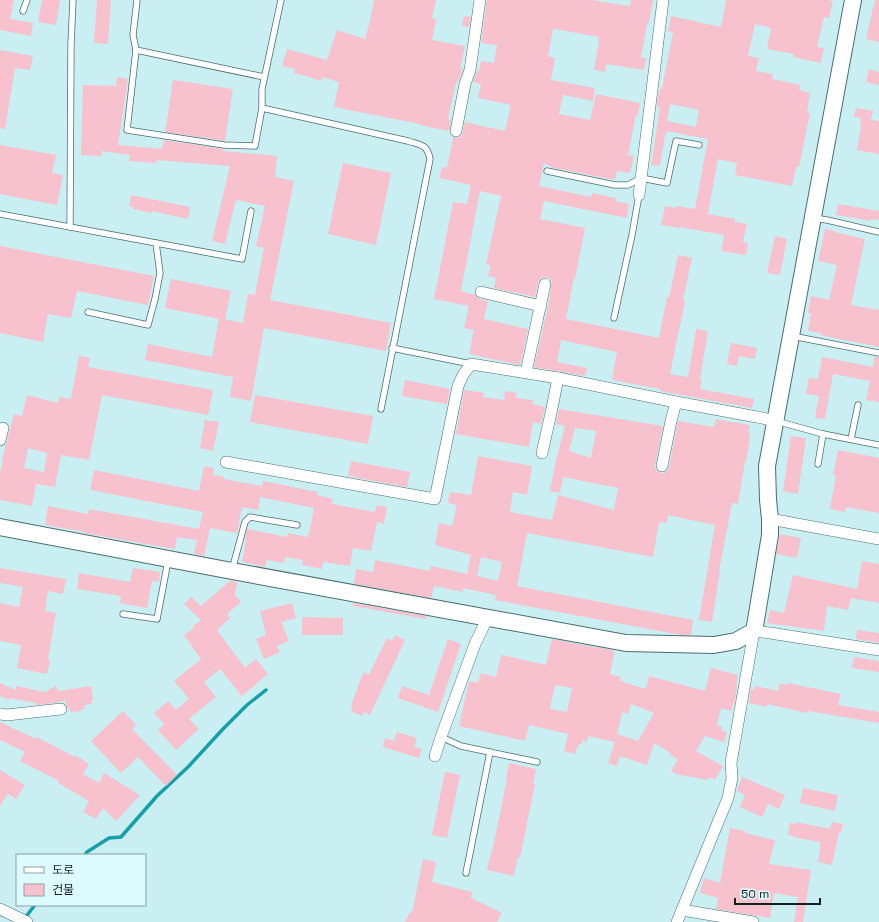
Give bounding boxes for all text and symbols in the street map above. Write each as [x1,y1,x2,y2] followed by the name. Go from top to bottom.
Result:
[16,854,146,906] legend
[52,862,74,878] text: 도로
[735,880,820,906] scale bar
[52,882,74,898] text: 건물
[741,886,769,902] text: 50 m

